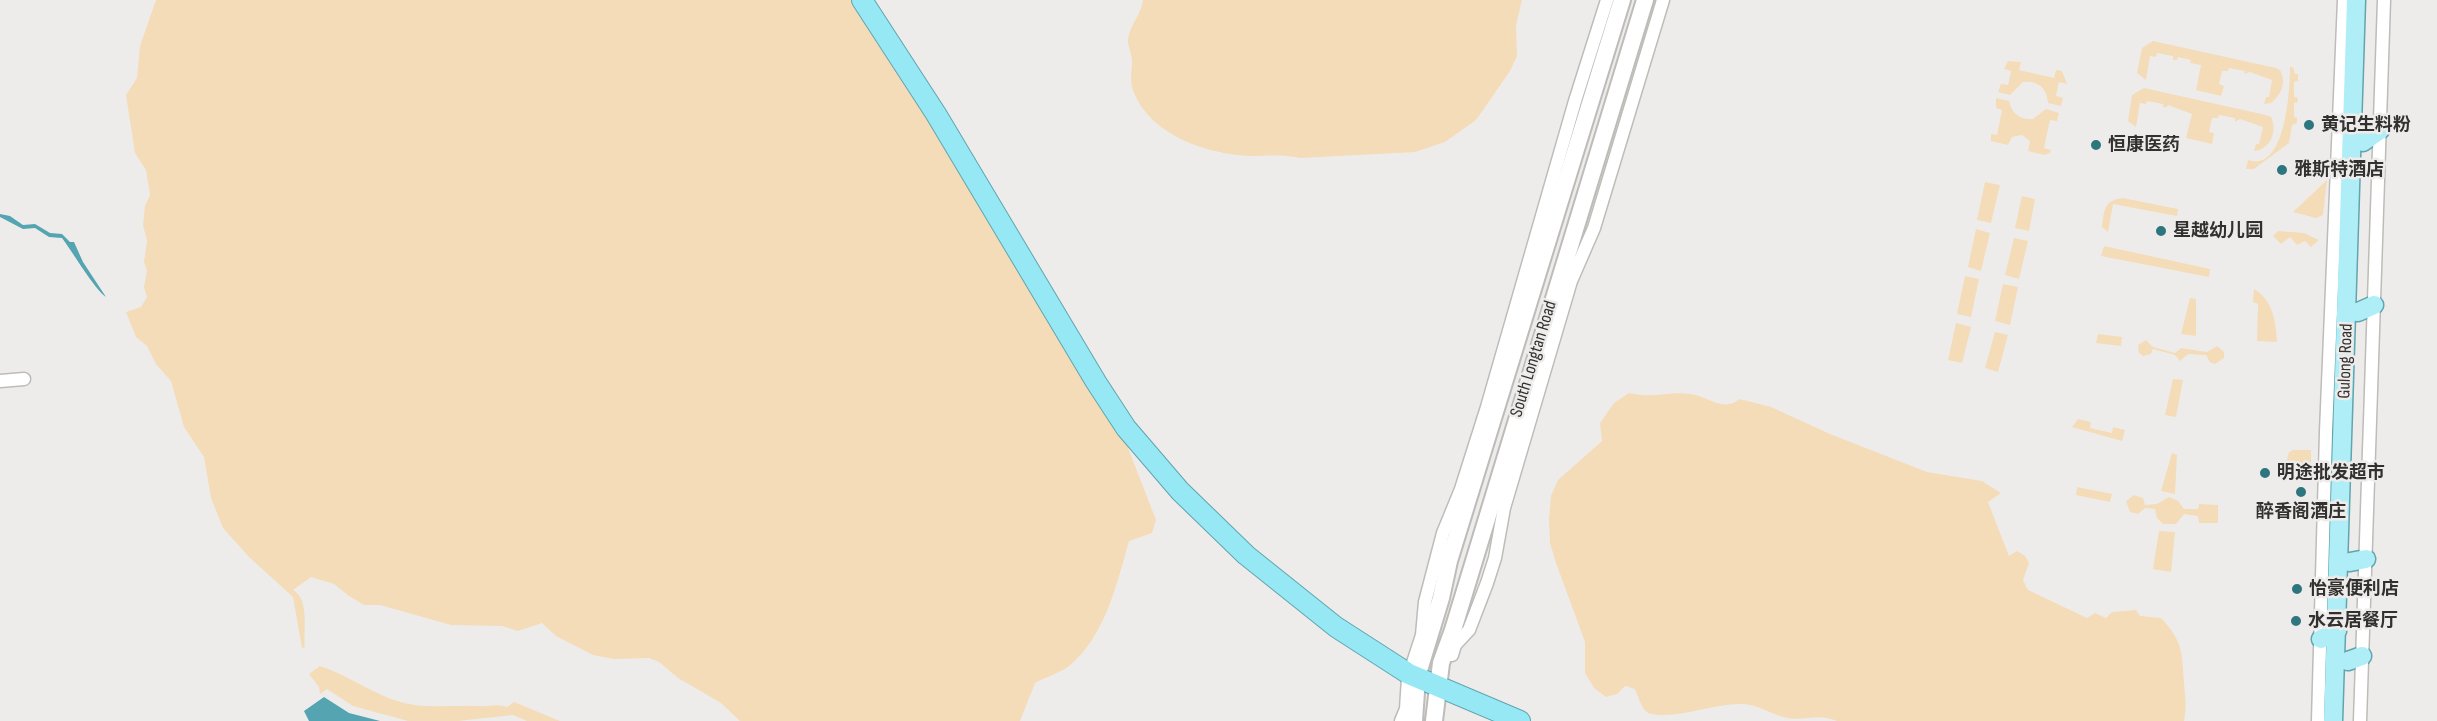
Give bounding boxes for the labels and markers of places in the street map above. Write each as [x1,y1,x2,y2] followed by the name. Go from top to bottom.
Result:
[2321,114,2411,136] place label: 黄记生料粉
[2302,118,2316,132] marker: 黄记生料粉
[2108,134,2180,156] place label: 恒康医药
[2089,138,2103,152] marker: 恒康医药
[2294,159,2384,181] place label: 雅斯特酒店
[2275,163,2289,177] marker: 雅斯特酒店
[2173,220,2263,242] place label: 星越幼儿园
[2154,224,2168,238] marker: 星越幼儿园
[2277,462,2385,484] place label: 明途批发超市
[2258,466,2272,480] marker: 明途批发超市
[2294,485,2308,499] marker: 醉香阁酒庄
[2256,501,2346,523] place label: 醉香阁酒庄
[2309,578,2399,600] place label: 怡豪便利店
[2290,582,2304,596] marker: 怡豪便利店
[2308,610,2398,632] place label: 水云居餐厅
[2289,614,2303,628] marker: 水云居餐厅

